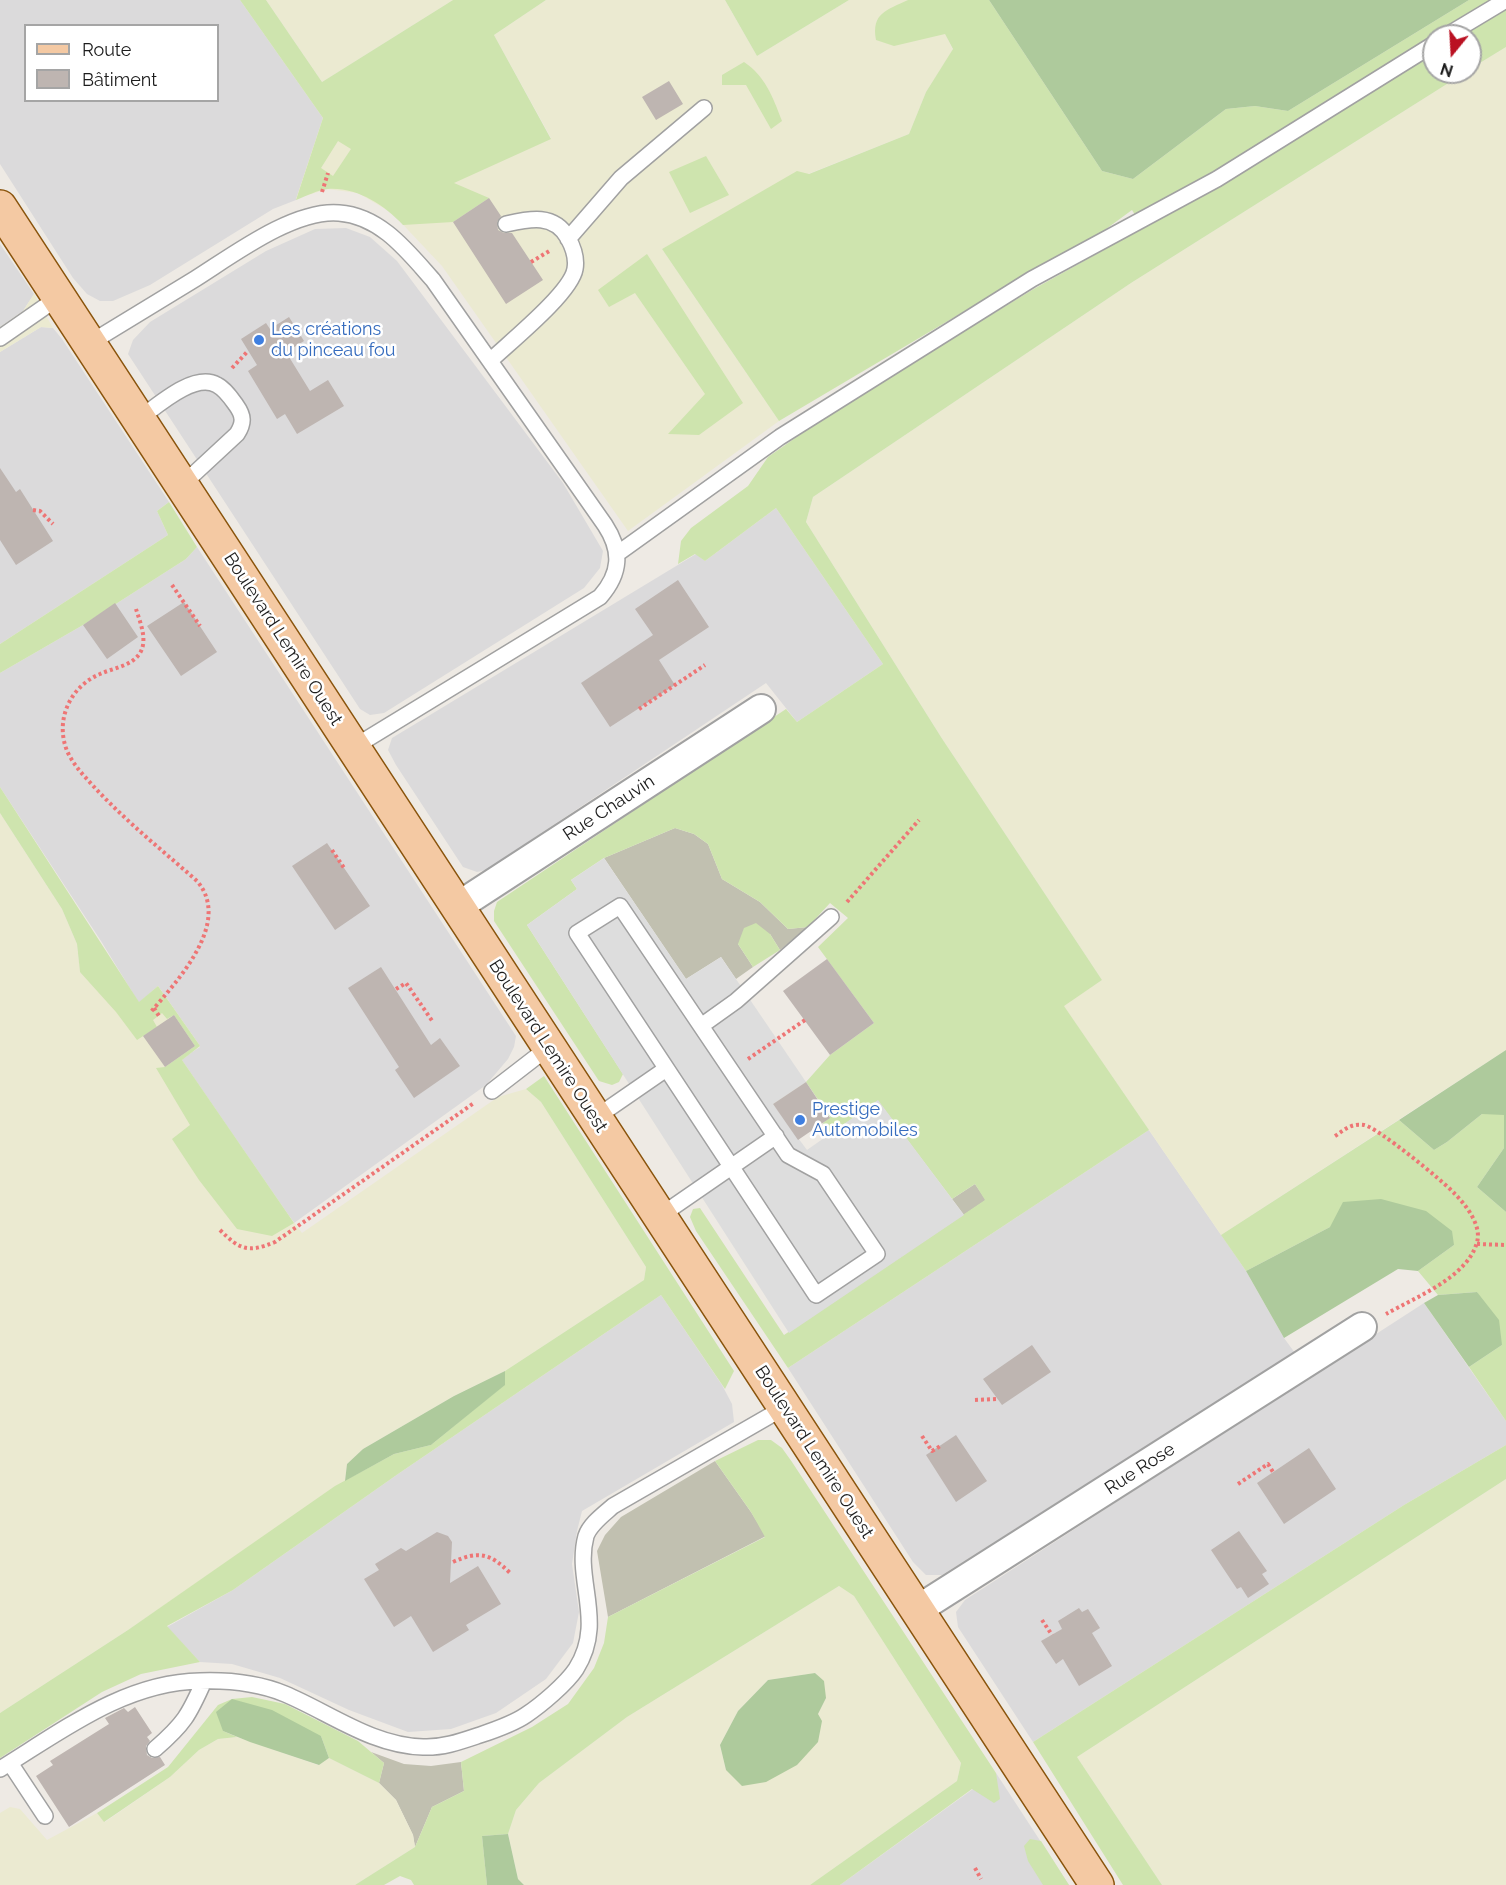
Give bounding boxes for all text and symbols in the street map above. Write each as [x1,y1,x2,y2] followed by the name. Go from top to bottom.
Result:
[24,24,219,102] legend
[1422,24,1482,84] north arrow
[82,39,131,60] text: Route
[1438,59,1456,81] text: N
[82,69,157,90] text: Bâtiment
[271,319,396,362] place label: Les créations du pinceau fou
[252,333,266,347] marker: Les créations du pinceau fou
[219,549,347,729] street label: Boulevard Lemire Ouest
[559,770,659,846] street label: Rue Chauvin
[484,956,612,1136] street label: Boulevard Lemire Ouest
[812,1099,918,1142] place label: Prestige Automobiles
[793,1113,807,1127] marker: Prestige Automobiles
[750,1362,878,1542] street label: Boulevard Lemire Ouest
[1101,1438,1179,1500] street label: Rue Rose

